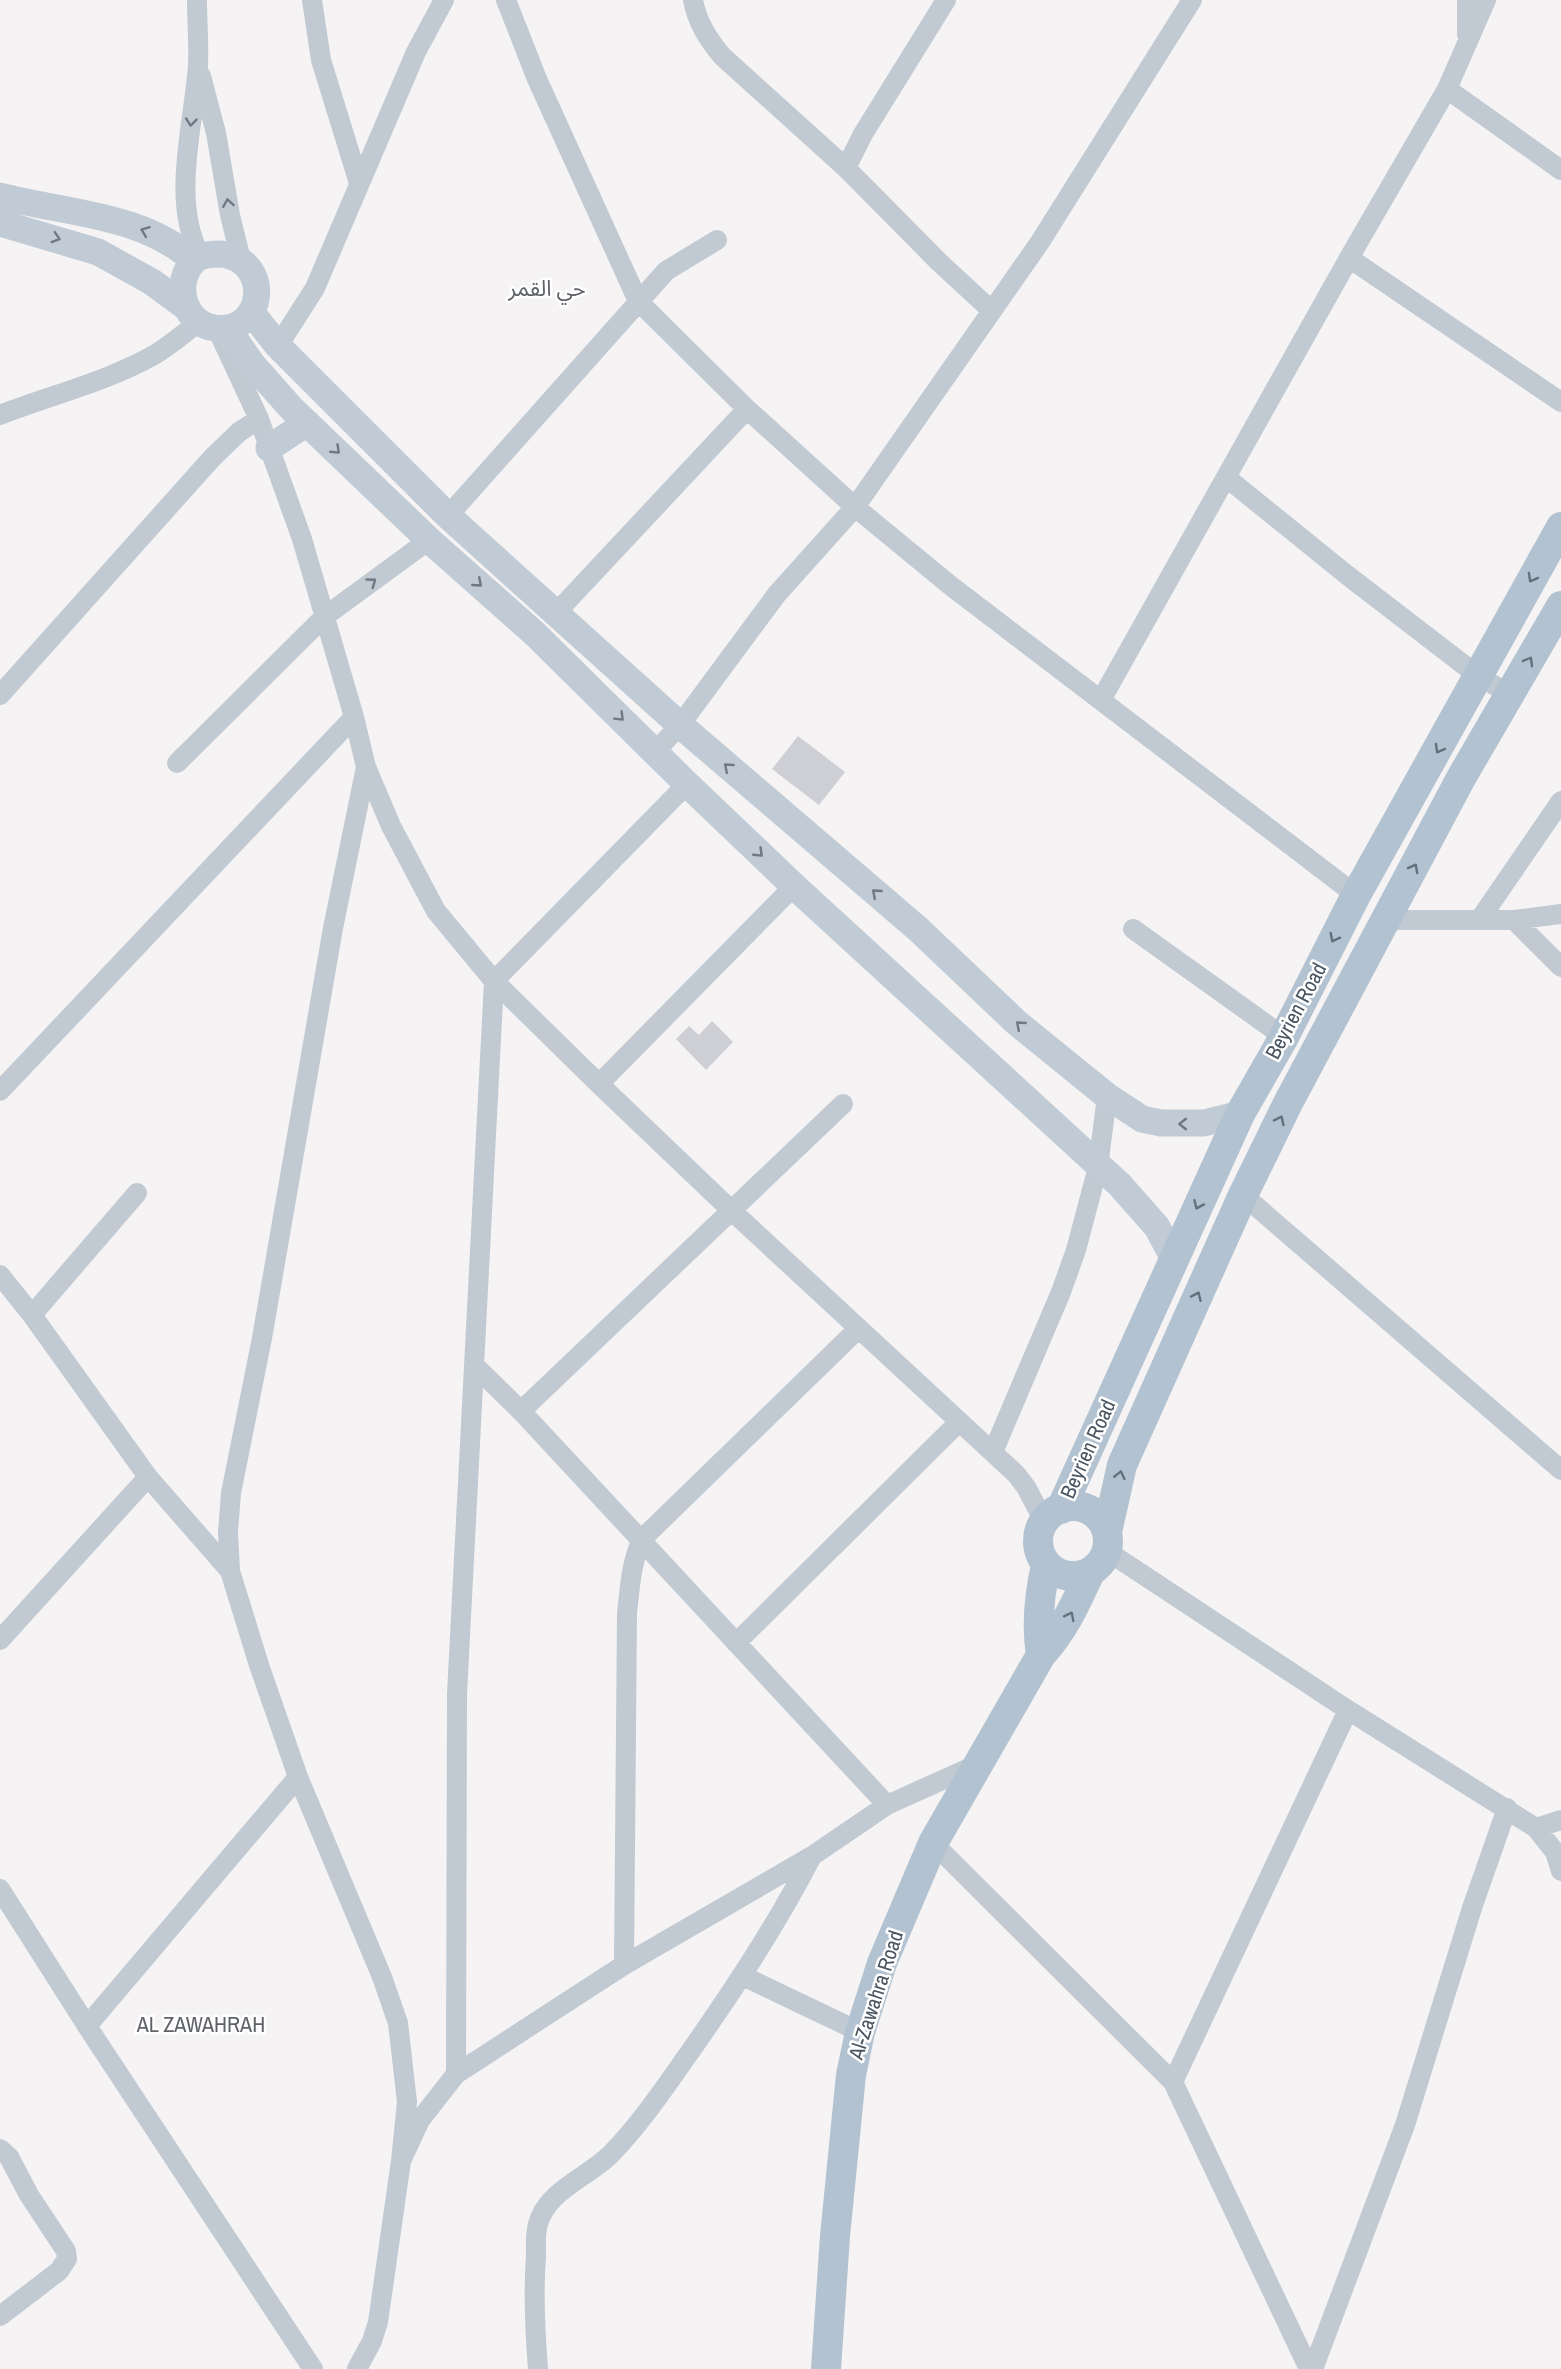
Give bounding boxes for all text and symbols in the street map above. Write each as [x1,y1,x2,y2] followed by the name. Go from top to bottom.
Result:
[186,118,198,127] one-way arrow
[222,198,234,207] one-way arrow
[140,225,151,238] one-way arrow
[50,231,61,243] one-way arrow
[507,273,586,305] district label: حي القمر
[328,442,339,453] one-way arrow
[1528,572,1539,582] one-way arrow
[471,576,482,587] one-way arrow
[365,578,376,589] one-way arrow
[1521,657,1533,667] one-way arrow
[612,709,623,720] one-way arrow
[1434,743,1446,753] one-way arrow
[724,763,735,774] one-way arrow
[752,845,763,856] one-way arrow
[1407,864,1418,874] one-way arrow
[872,890,883,901] one-way arrow
[1330,932,1341,942] one-way arrow
[1258,957,1333,1064] street label: Beyrien Road
[1016,1021,1027,1032] one-way arrow
[1272,1115,1284,1126] one-way arrow
[1178,1118,1187,1130] one-way arrow
[1194,1199,1206,1210] one-way arrow
[1189,1292,1201,1303] one-way arrow
[1053,1395,1122,1503] street label: Beyrien Road
[1112,1470,1125,1480] one-way arrow
[1062,1612,1074,1623] one-way arrow
[841,1927,910,2064] street label: Al-Zawahra Road
[136,2009,265,2039] district label: AL ZAWAHRAH

